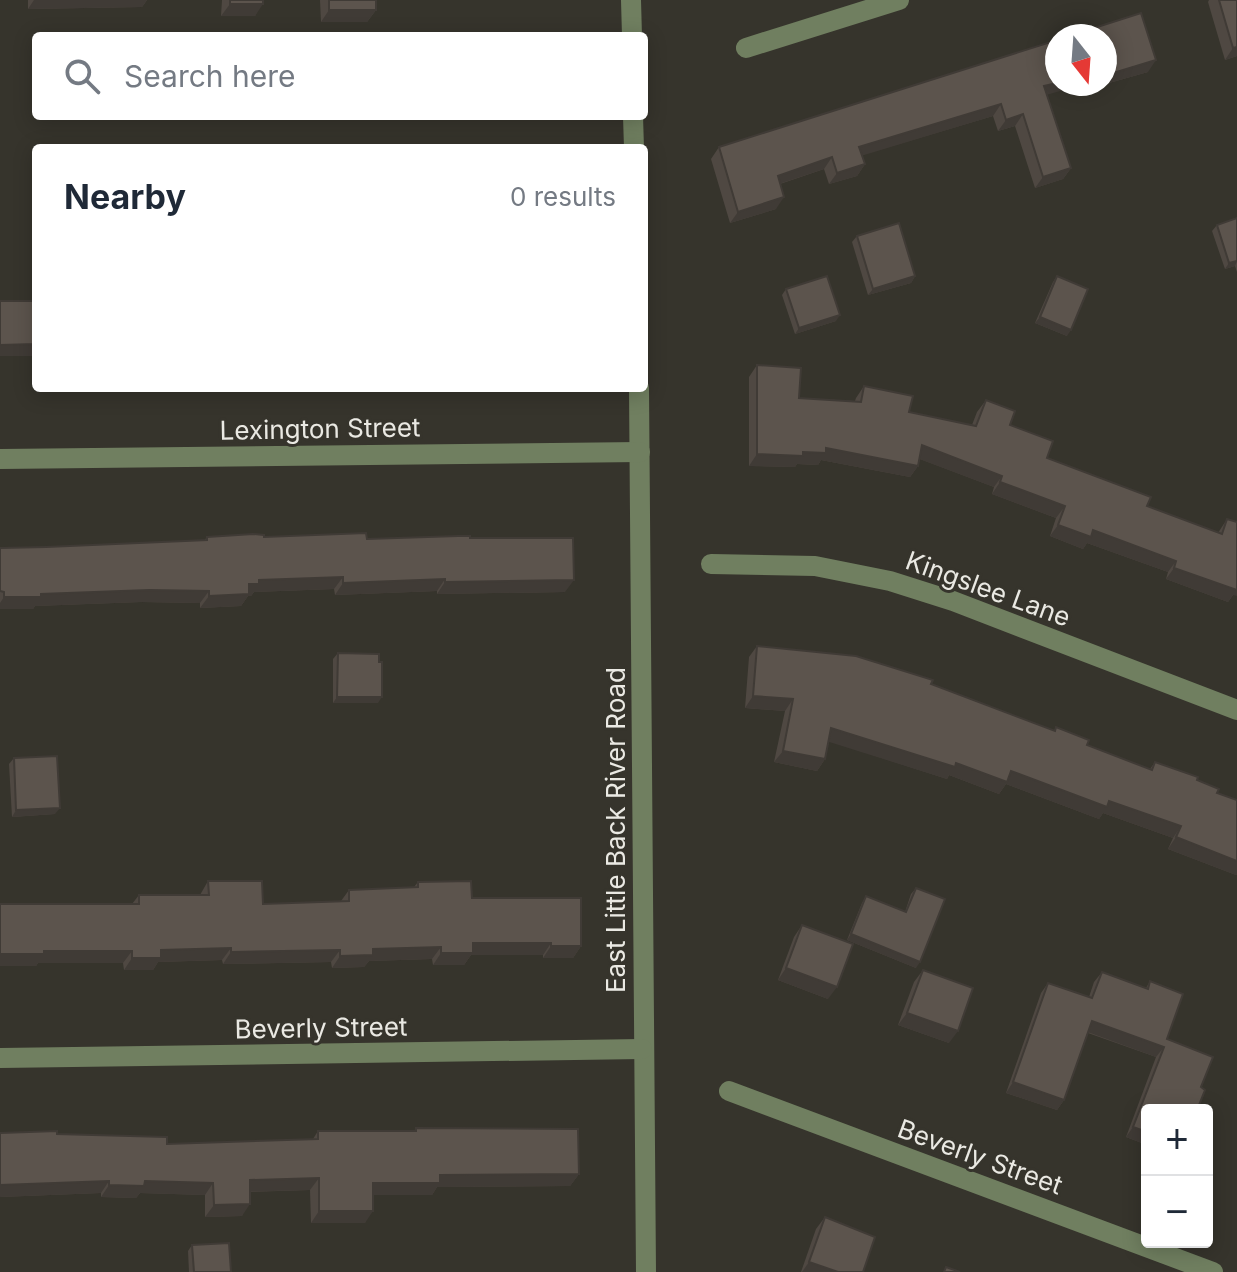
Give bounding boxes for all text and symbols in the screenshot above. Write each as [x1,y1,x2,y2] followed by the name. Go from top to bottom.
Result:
[1045,24,1117,96] north arrow
[32,32,648,120] search box
[60,54,104,98] icon: search
[124,58,296,94] text: Search here
[64,176,186,217] text: Nearby
[510,181,616,212] text: 0 results
[219,411,421,446] street label: Lexington Street
[902,544,1075,633] street label: Kingslee Lane
[600,667,631,993] street label: East Little Back River Road
[234,1010,408,1045] street label: Beverly Street
[1141,1104,1213,1248] map controls
[1141,1104,1213,1176] button: +
[894,1112,1067,1201] street label: Beverly Street
[1141,1176,1213,1248] button: −

